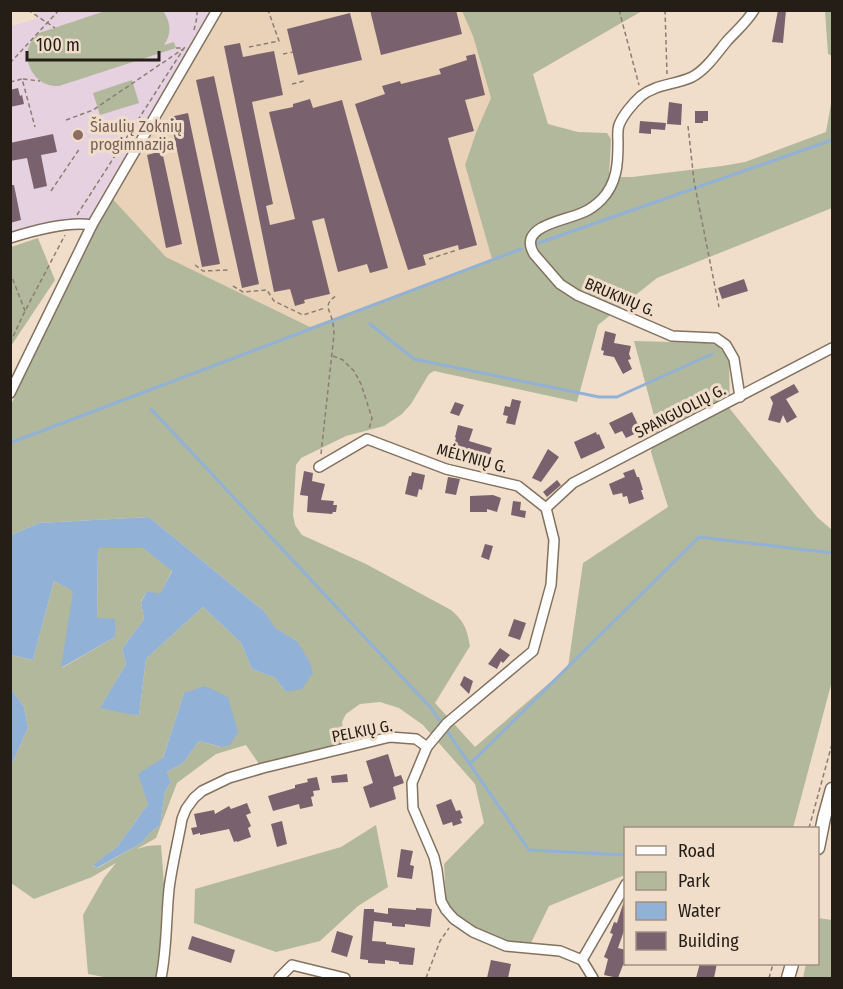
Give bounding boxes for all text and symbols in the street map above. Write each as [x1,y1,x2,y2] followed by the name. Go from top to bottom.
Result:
[27,24,159,62] scale bar
[36,34,80,56] text: 100 m
[90,116,182,154] place label: Šiaulių Zoknių progimnazija
[71,128,85,142] marker: Šiaulių Zoknių progimnazija
[582,274,658,320] street label: BRUKNIŲ G.
[632,380,728,442] street label: SPANGUOLIŲ G.
[435,439,509,477] street label: MĖLYNIŲ G.
[330,716,394,746] street label: PELKIŲ G.
[624,827,819,965] legend
[678,840,715,862] text: Road
[678,870,711,892] text: Park
[678,900,721,922] text: Water
[678,930,739,952] text: Building

